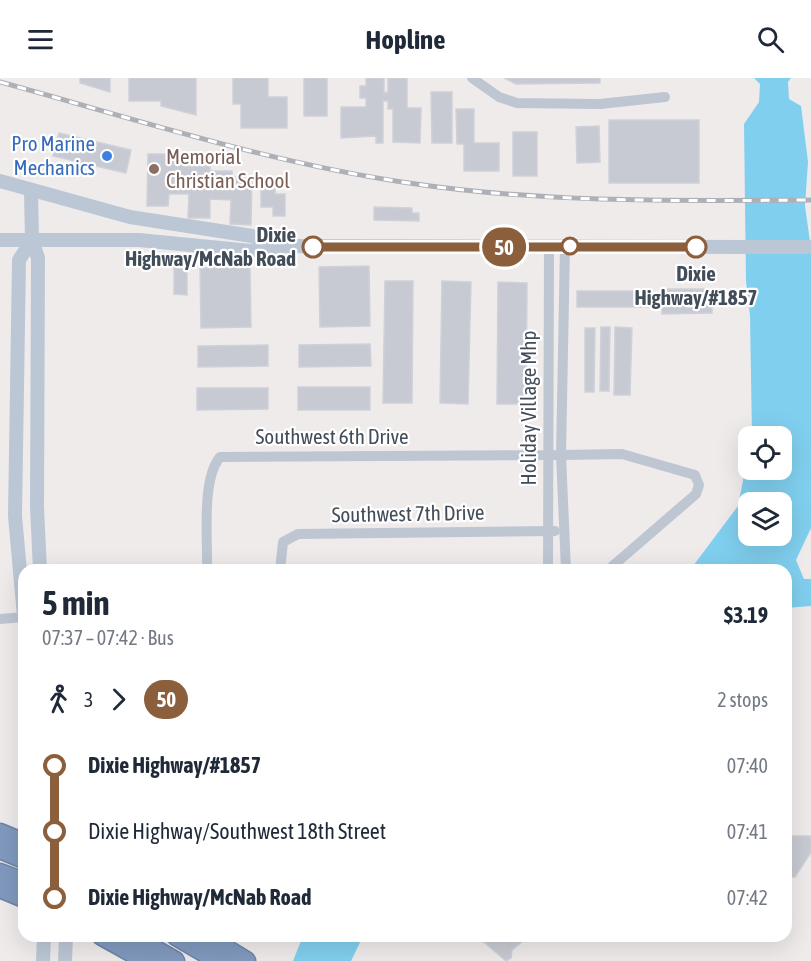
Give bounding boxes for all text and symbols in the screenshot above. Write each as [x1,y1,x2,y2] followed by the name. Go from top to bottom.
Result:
[24,23,57,56] icon: menu
[754,23,787,56] icon: search
[366,24,445,55] text: Hopline
[11,131,95,179] place label: Pro Marine Mechanics
[166,144,290,192] place label: Memorial Christian School
[100,149,114,163] marker: Pro Marine Mechanics
[147,162,161,176] marker: Memorial Christian School
[125,222,296,270] place label: Dixie Highway/McNab Road
[477,228,531,266] line badge: 50
[494,235,514,259] text: 50
[302,236,324,258] marker: Dixie Highway/McNab Road
[685,236,707,258] marker: Dixie Highway/#1857
[561,237,579,255] unlabelled marker
[635,261,757,309] place label: Dixie Highway/#1857
[516,330,540,485] street label: Holiday Village Mhp
[255,424,409,448] street label: Southwest 6th Drive
[738,426,792,546] map controls
[738,426,792,480] button: locate
[738,492,792,546] button: layers
[331,500,485,526] street label: Southwest 7th Drive
[42,584,109,622] text: 5 min
[724,602,768,628] text: $3.19
[42,626,174,649] text: 07:37 – 07:42 · Bus
[42,683,75,716] icon: walk
[102,683,135,716] icon: forward
[156,687,176,711] text: 50
[84,688,93,711] text: 3
[717,688,768,711] text: 2 stops
[88,752,261,778] text: Dixie Highway/#1857
[727,754,768,777] text: 07:40
[88,818,386,844] text: Dixie Highway/Southwest 18th Street
[727,820,768,843] text: 07:41
[88,884,311,910] text: Dixie Highway/McNab Road
[727,886,768,909] text: 07:42

